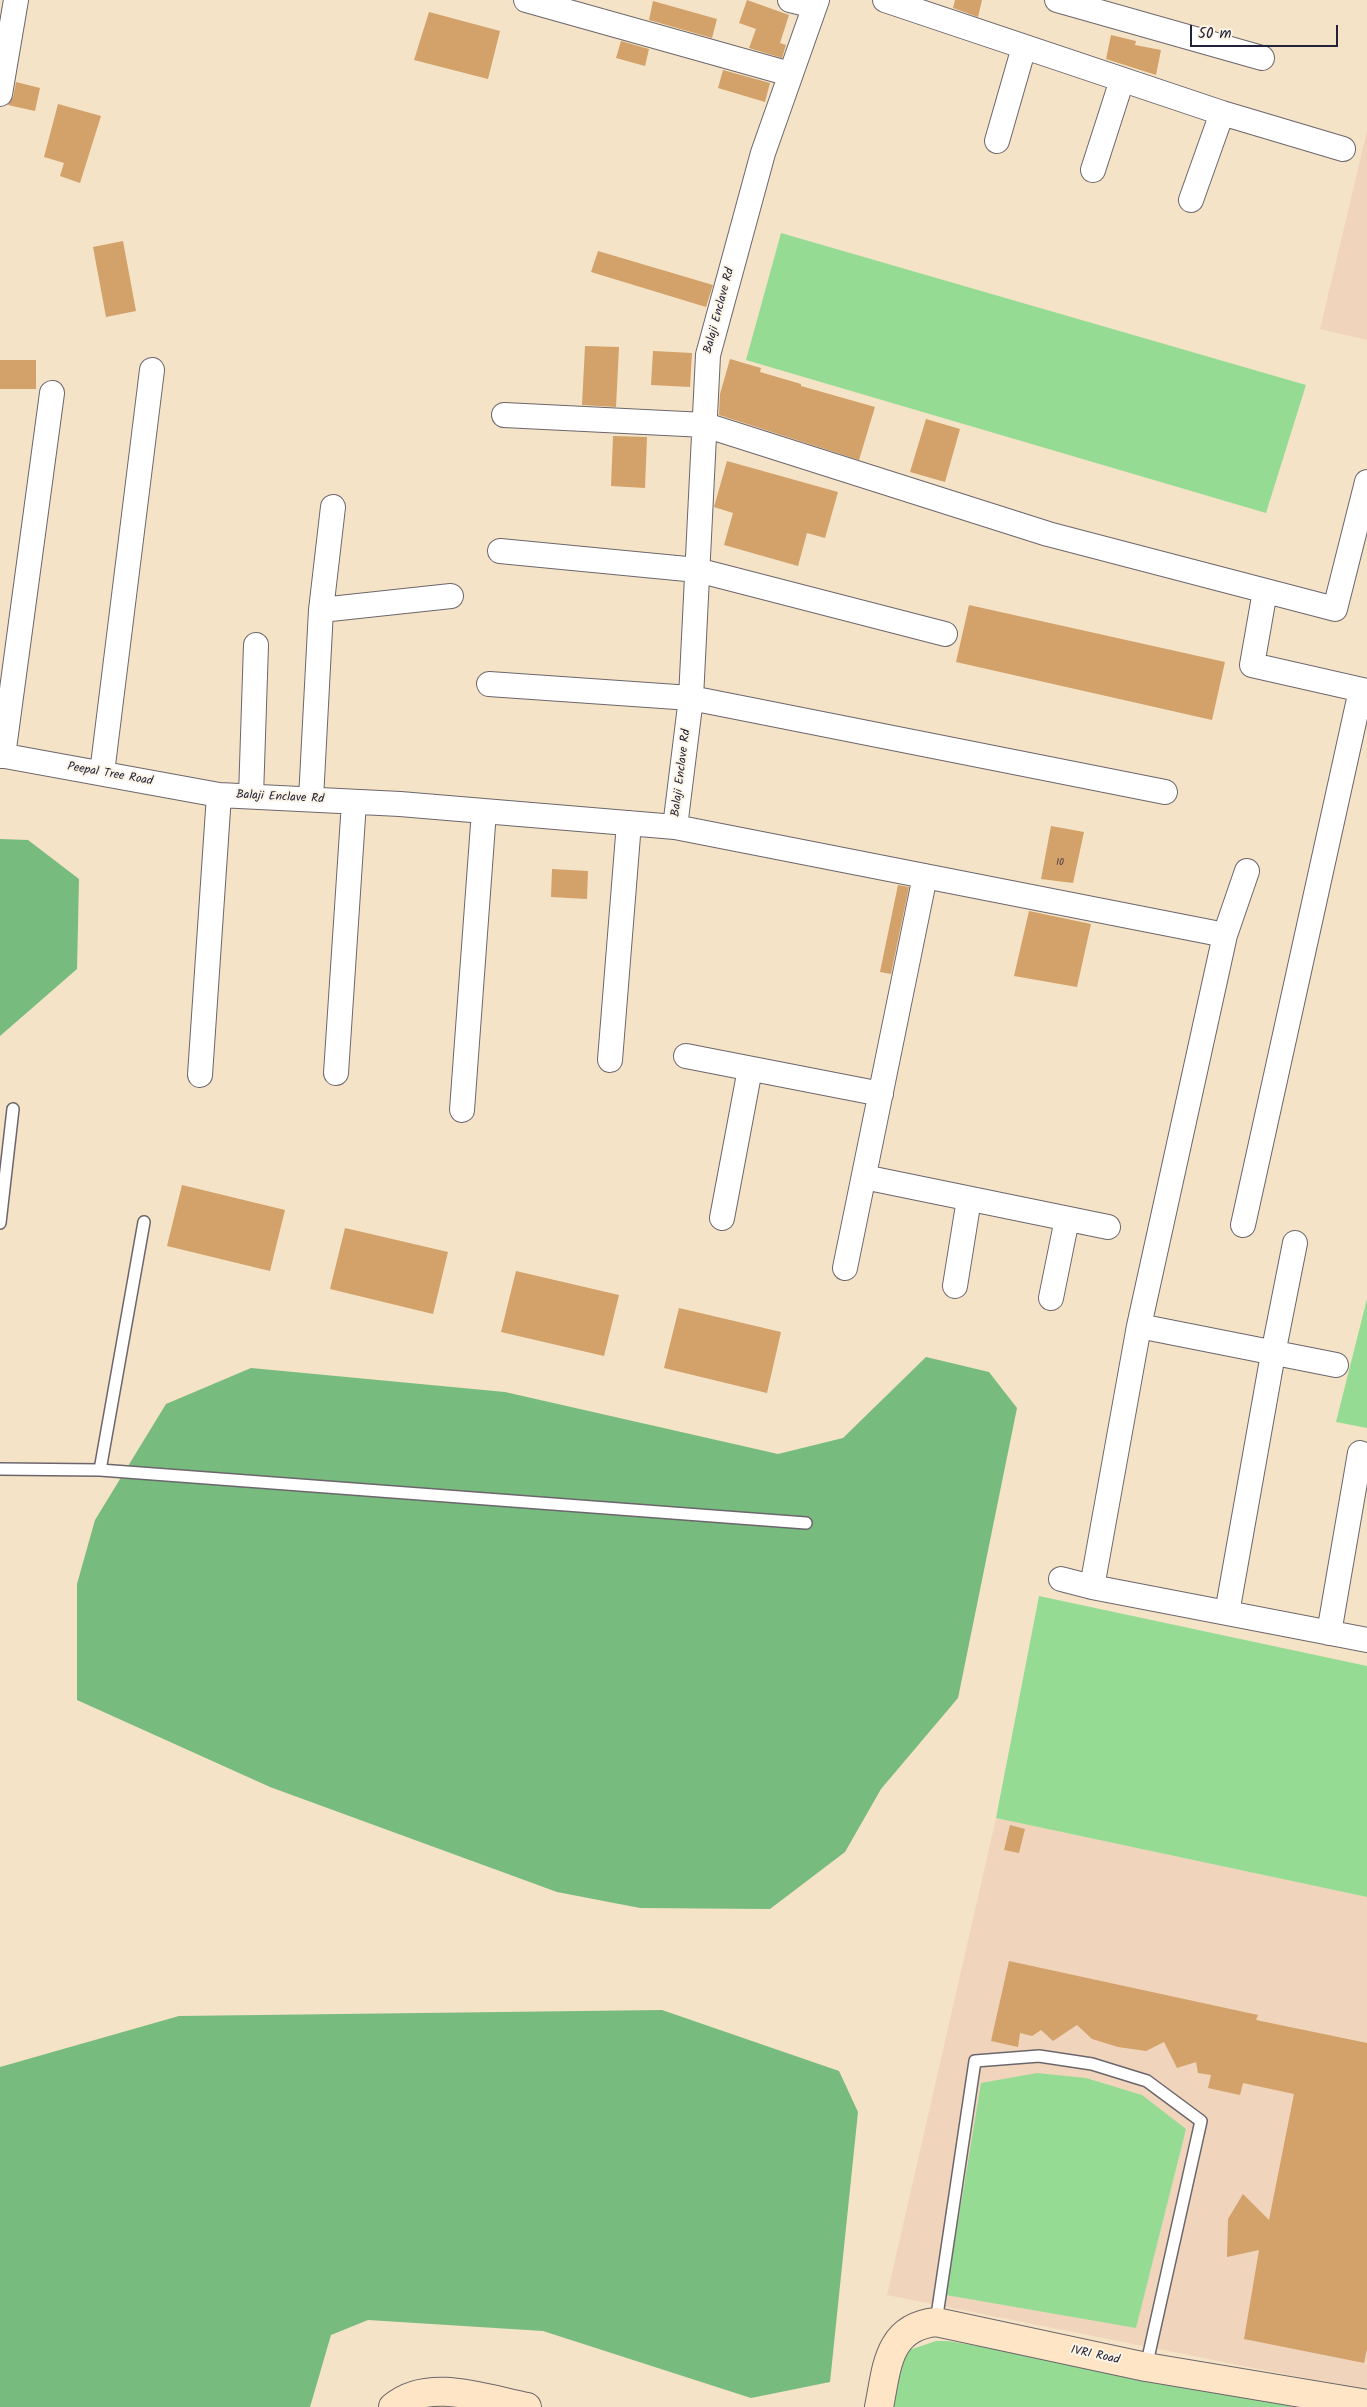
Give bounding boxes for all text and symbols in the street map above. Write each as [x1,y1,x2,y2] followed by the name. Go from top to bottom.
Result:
[1192,15,1340,47] scale bar
[1198,22,1232,46] text: 50 m
[702,267,738,355] street label: Balaji Enclave Rd
[669,728,695,818] street label: Balaji Enclave Rd
[66,760,154,790] street label: Peepal Tree Road
[236,789,324,807] street label: Balaji Enclave Rd
[1056,857,1064,869] house number: 10
[1069,2344,1121,2368] street label: IVRI Road

